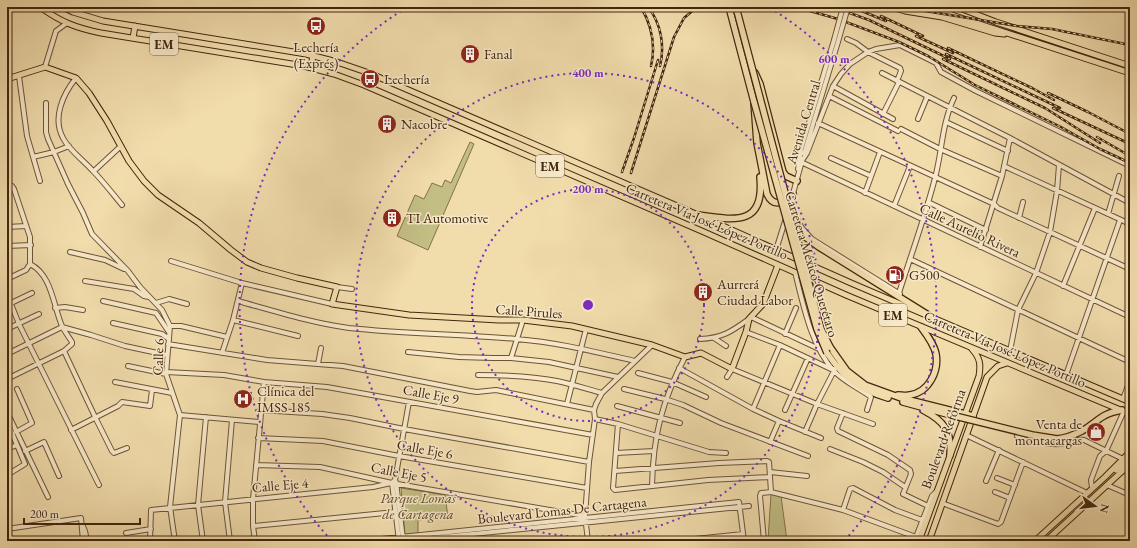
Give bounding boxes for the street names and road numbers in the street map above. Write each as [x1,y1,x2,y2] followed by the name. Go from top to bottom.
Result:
[150,33,178,55] road number: EM
[781,77,825,167] street label: Avenida Central
[536,155,564,177] road number: EM
[623,179,791,263] street label: Carretera Vía José López Portillo
[781,189,843,339] street label: Carretera México-Querétaro
[917,199,1024,261] street label: Calle Aurelio Rivera
[495,300,564,322] street label: Calle Pirules
[879,304,907,326] road number: EM
[921,307,1089,391] street label: Carretera Vía José López Portillo
[148,338,168,376] street label: Calle 6
[402,380,461,408] street label: Calle Eje 9
[917,386,970,491] street label: Boulevard Reforma
[396,435,455,463] street label: Calle Eje 6
[370,458,428,486] street label: Calle Eje 5
[251,474,309,496] street label: Calle Eje 4
[477,492,648,528] street label: Boulevard Lomas De Cartagena

